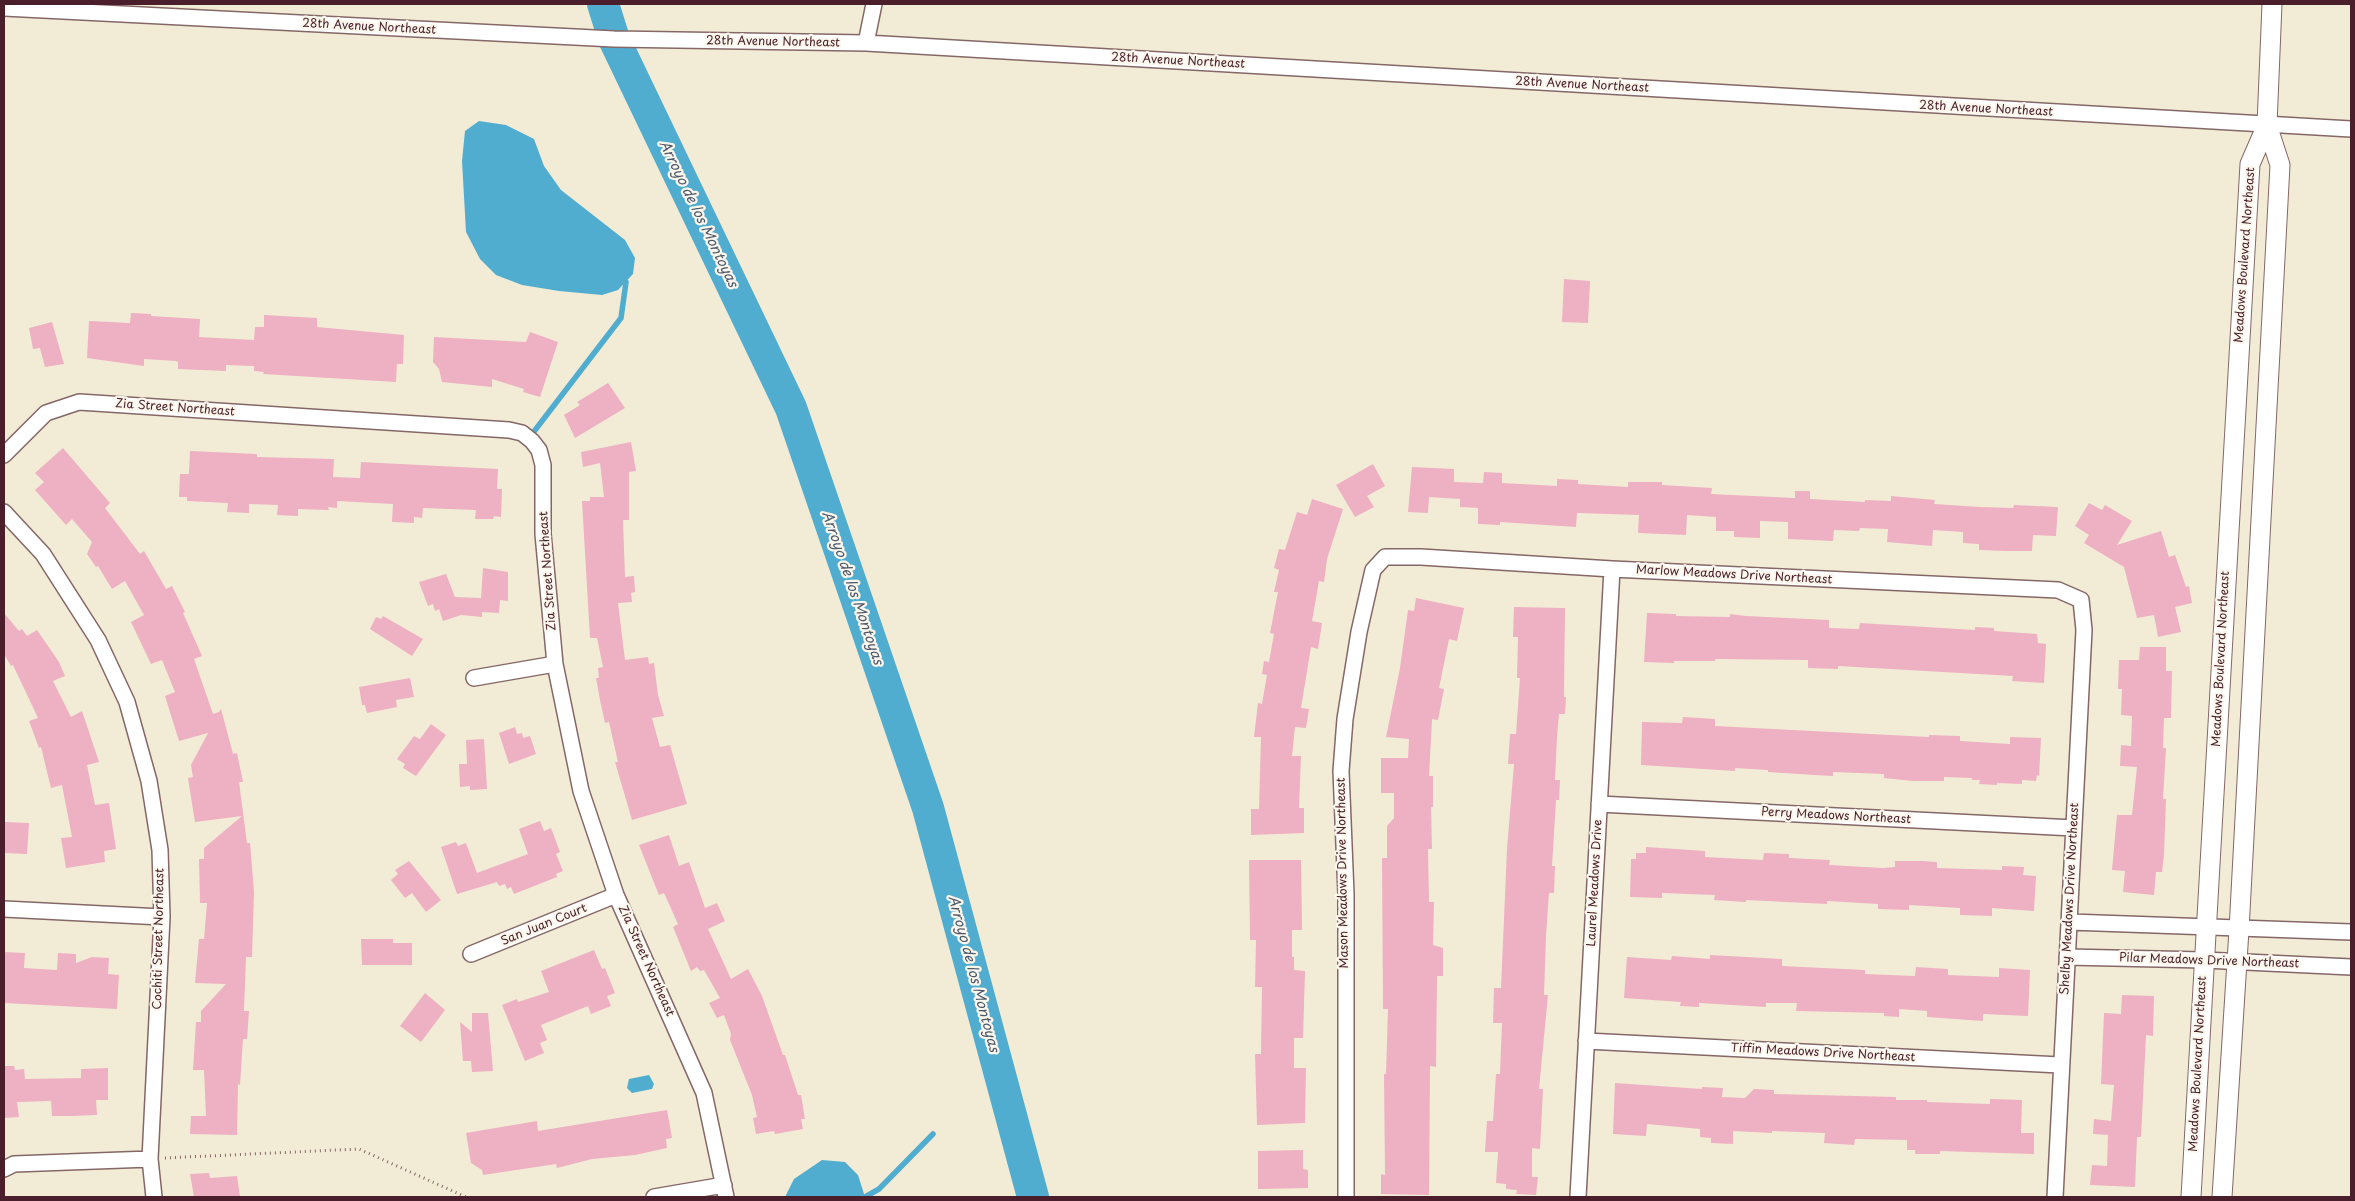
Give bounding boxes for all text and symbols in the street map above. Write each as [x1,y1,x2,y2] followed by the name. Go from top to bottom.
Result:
[302,16,436,38] street label: 28th Avenue Northeast
[706,34,840,50] street label: 28th Avenue Northeast
[1111,50,1245,72] street label: 28th Avenue Northeast
[1515,74,1649,96] street label: 28th Avenue Northeast
[1919,98,2053,120] street label: 28th Avenue Northeast
[655,138,741,290] water label: Arroyo de los Montoyas
[2232,167,2258,343] street label: Meadows Boulevard Northeast
[115,397,235,419] street label: Zia Street Northeast
[818,509,886,667] water label: Arroyo de los Montoyas
[537,511,559,631] street label: Zia Street Northeast
[1635,563,1833,587] street label: Marlow Meadows Drive Northeast
[2209,571,2233,747] street label: Meadows Boulevard Northeast
[1334,777,1352,969] street label: Mason Meadows Drive Northeast
[2058,802,2082,996] street label: Shelby Meadows Drive Northeast
[1761,805,1911,827] street label: Perry Meadows Northeast
[1584,819,1606,947] street label: Laurel Meadows Drive
[151,868,167,1010] street label: Cochiti Street Northeast
[944,894,1002,1054] water label: Arroyo de los Montoyas
[499,901,589,949] street label: San Juan Court
[615,903,677,1019] street label: Zia Street Northeast
[2119,951,2299,971] street label: Pilar Meadows Drive Northeast
[2186,976,2210,1152] street label: Meadows Boulevard Northeast
[1730,1041,1916,1065] street label: Tiffin Meadows Drive Northeast

